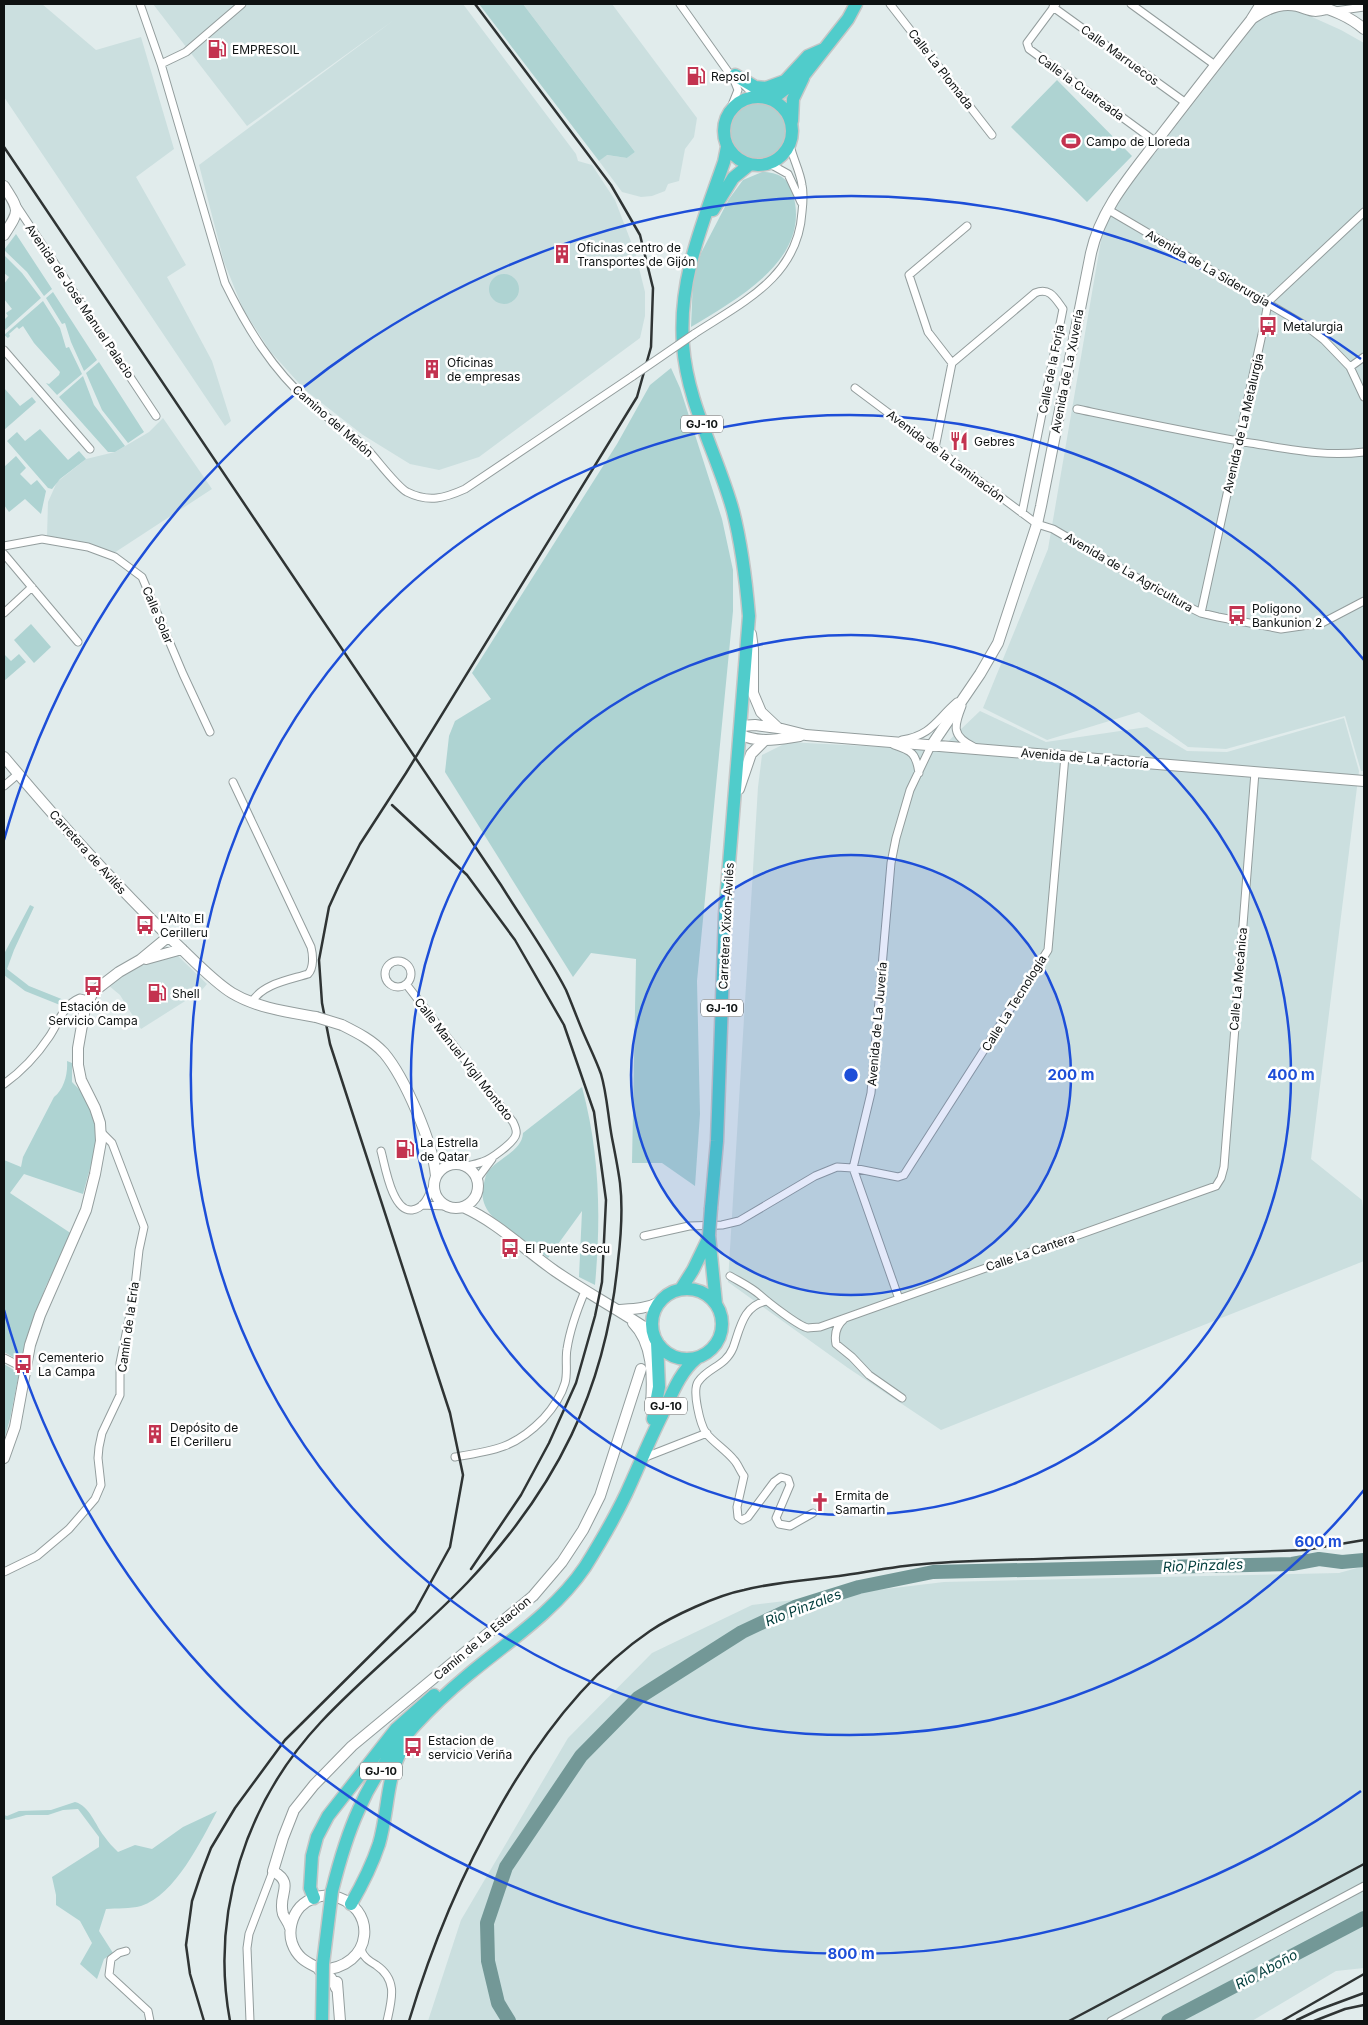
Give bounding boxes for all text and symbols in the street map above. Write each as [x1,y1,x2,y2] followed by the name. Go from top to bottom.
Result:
[1078,22,1162,88] street label: Calle Marruecos
[905,26,977,112] street label: Calle La Plomada
[206,38,228,60] fuel station icon: EMPRESOIL
[232,42,300,57] place label: EMPRESOIL
[1035,51,1127,123] street label: Calle la Cuatreada
[685,65,707,87] fuel station icon: Repsol
[711,69,749,84] place label: Repsol
[1060,130,1082,152] sports icon: Campo de Lloreda
[1086,134,1190,149] place label: Campo de Lloreda
[23,221,137,381] street label: Avenida de José Manuel Palacio
[1143,226,1273,310] street label: Avenida de La Siderurgia
[577,240,695,269] place label: Oficinas centro de Transportes de Gijón
[551,243,573,265] building icon: Oficinas centro de Transportes de Gijón
[1048,308,1086,434] street label: Avenida de La Xuvería
[1257,315,1279,337] bus stop icon: Metalurgia
[1283,319,1343,334] place label: Metalurgia
[1035,323,1067,415] street label: Calle de la Forja
[1220,352,1266,494] street label: Avenida de La Metalurgia
[447,355,520,384] place label: Oficinas de empresas
[421,358,443,380] building icon: Oficinas de empresas
[290,382,376,460] street label: Camino del Melón
[884,407,1008,505] street label: Avenida de la Laminación
[681,416,723,432] road number: GJ-10
[948,430,970,452] restaurant icon: Gebres
[974,434,1015,449] place label: Gebres
[1062,529,1196,615] street label: Avenida de La Agricultura
[139,584,177,646] street label: Calle Solar
[1252,601,1322,630] place label: Poligono Bankunion 2
[1226,604,1248,626] bus stop icon: Poligono Bankunion 2
[1020,745,1150,771] street label: Avenida de La Factoría
[46,807,130,897] street label: Carretera de Avilés
[715,862,737,990] street label: Carretera Xixón-Avilés
[160,911,208,940] place label: L'Alto El Cerilleru
[134,914,156,936] bus stop icon: L'Alto El Cerilleru
[1226,927,1250,1031] street label: Calle La Mecánica
[978,952,1050,1054] street label: Calle La Tecnología
[864,961,890,1087] street label: Avenida de La Juvería
[82,975,104,997] bus stop icon: Estación de Servicio Campa
[146,982,168,1004] fuel station icon: Shell
[172,986,200,1001] place label: Shell
[411,995,517,1123] street label: Calle Manuel Vigil Montoto
[48,999,138,1028] place label: Estación de Servicio Campa
[701,1000,743,1016] road number: GJ-10
[1048,1065,1094,1084] text: 200 m
[1267,1065,1315,1084] text: 400 m
[842,1066,860,1084] centre of rings
[420,1135,478,1164] place label: La Estrella de Qatar
[394,1138,416,1160] fuel station icon: La Estrella de Qatar
[983,1230,1077,1274] street label: Calle La Cantera
[499,1237,521,1259] bus stop icon: El Puente Secu
[525,1241,610,1256] place label: El Puente Secu
[114,1281,142,1373] street label: Camín de la Ería
[38,1350,104,1379] place label: Cementerio La Campa
[12,1353,34,1375] bus stop icon: Cementerio La Campa
[645,1398,687,1414] road number: GJ-10
[170,1420,238,1449] place label: Depósito de El Cerilleru
[144,1423,166,1445] building icon: Depósito de El Cerilleru
[835,1488,889,1517] place label: Ermita de Samartin
[809,1491,831,1513] church icon: Ermita de Samartin
[1294,1532,1342,1551] text: 600 m
[1163,1555,1243,1575] water label: Rio Pinzales
[762,1585,844,1629] water label: Rio Pinzales
[430,1593,534,1683] street label: Camín de La Estacion
[428,1733,512,1762] place label: Estacion de servicio Veriña
[402,1736,424,1758] bus stop icon: Estacion de servicio Veriña
[360,1762,402,1780] road number: GJ-10
[827,1944,875,1963] text: 800 m
[1232,1946,1300,1992] water label: Rio Aboño

